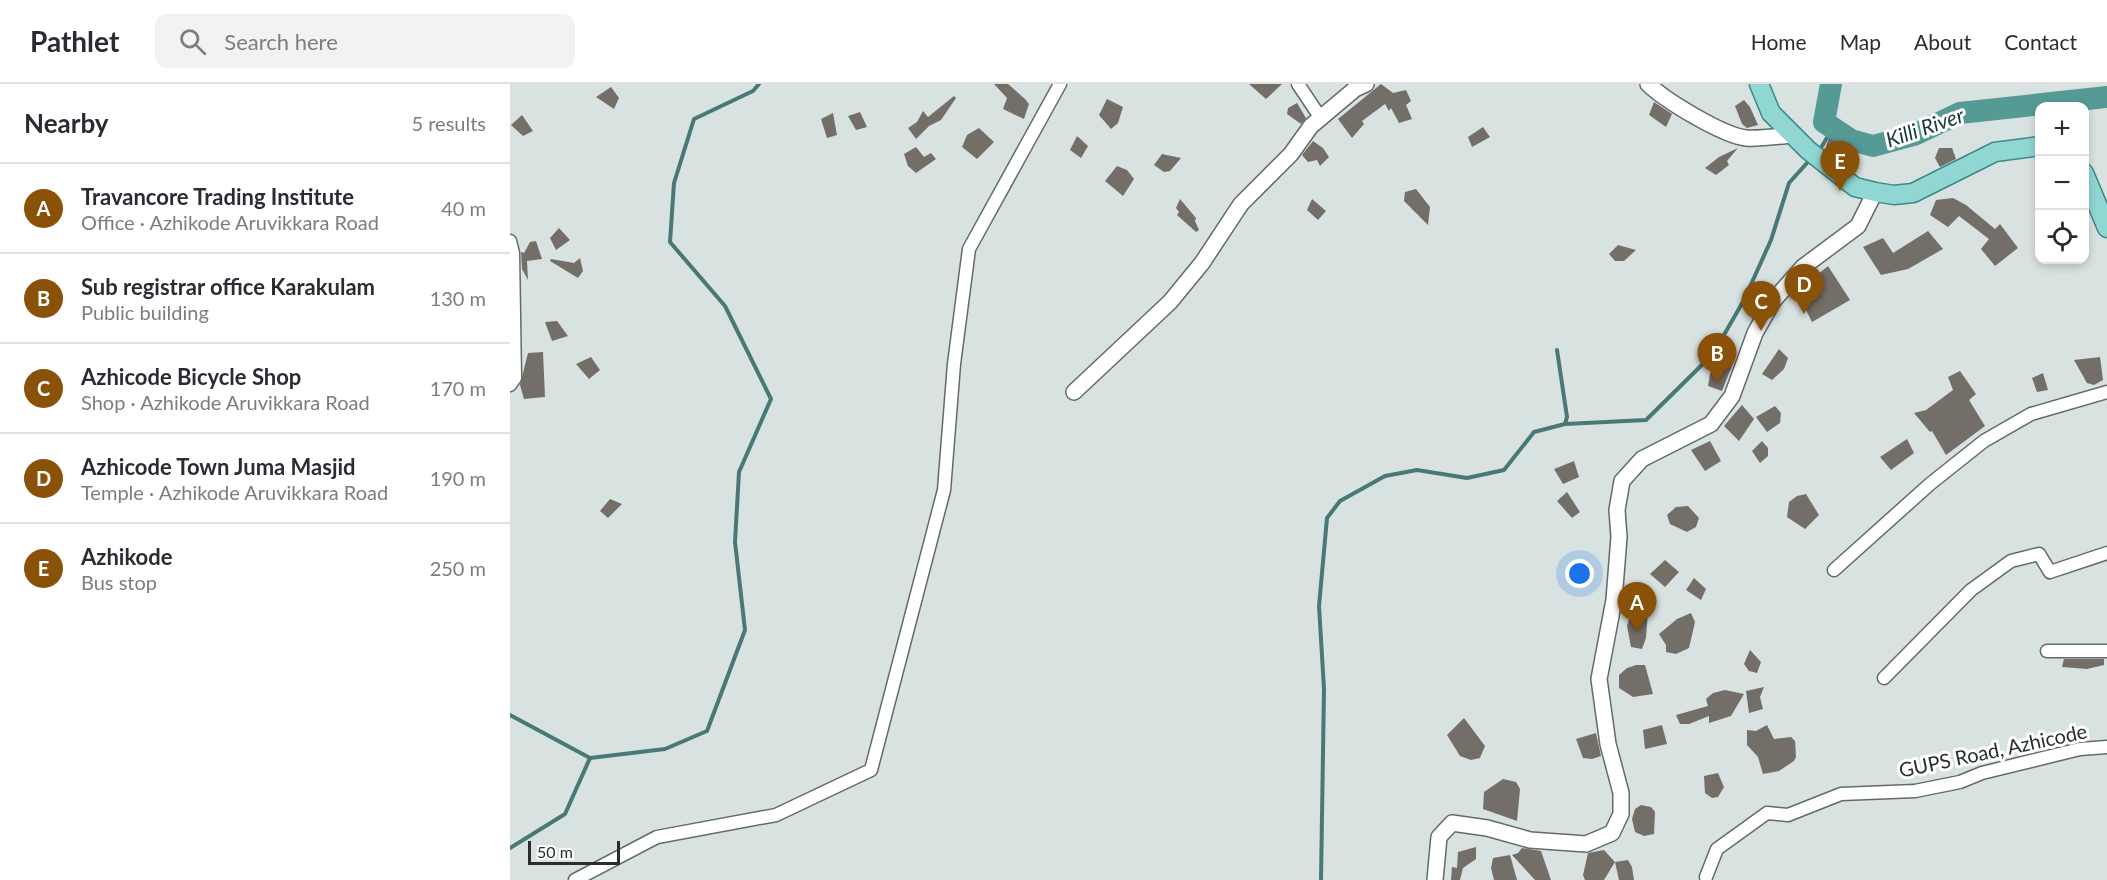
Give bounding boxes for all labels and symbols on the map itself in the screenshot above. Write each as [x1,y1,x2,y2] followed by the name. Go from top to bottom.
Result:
[1882,101,1968,152] water label: Killi River
[1820,141,1860,191] pin: E
[1784,264,1824,314] pin: D
[1742,282,1780,331] pin: C
[1698,334,1736,383] pin: B
[1565,559,1594,588] your location
[1618,582,1656,632] pin: A
[1897,718,2089,782] street label: GUPS Road, Azhicode
[528,838,620,866] scale bar

